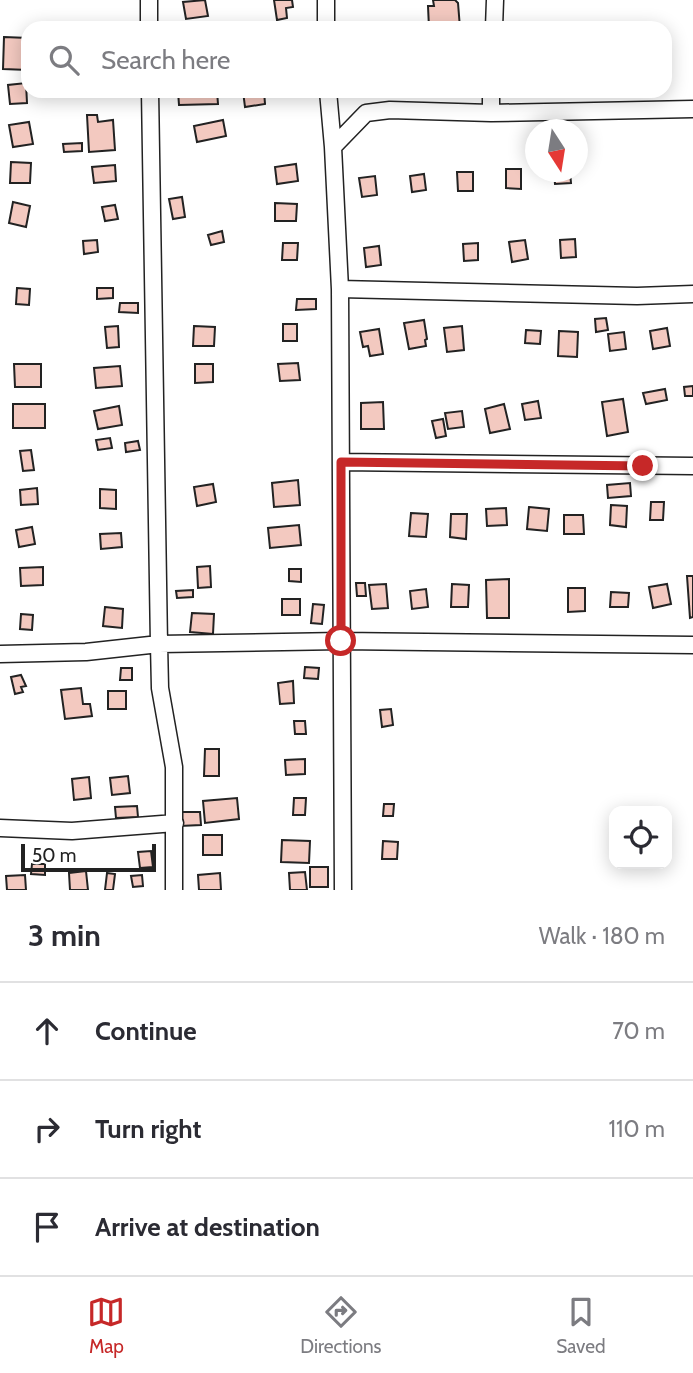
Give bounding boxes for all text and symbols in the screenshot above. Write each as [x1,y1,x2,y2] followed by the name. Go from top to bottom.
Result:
[21,21,672,98] search box
[45,41,83,79] icon: search
[101,44,230,76] text: Search here
[525,119,588,182] north arrow
[627,450,658,481] route end
[325,625,356,656] route start
[609,806,672,869] map controls
[609,806,672,869] button: locate
[21,841,156,873] scale bar
[32,844,76,867] text: 50 m
[28,917,101,954] text: 3 min
[539,922,665,950] text: Walk · 180 m
[28,1012,66,1050] icon: ahead
[95,1015,197,1047] text: Continue
[612,1017,665,1045] text: 70 m
[28,1110,66,1148] icon: right
[95,1113,201,1145] text: Turn right
[609,1115,665,1143] text: 110 m
[28,1208,66,1246] icon: arrive
[95,1211,320,1243] text: Arrive at destination
[87,1293,125,1358] tab: Map
[300,1293,381,1358] tab: Directions
[556,1293,606,1358] tab: Saved

